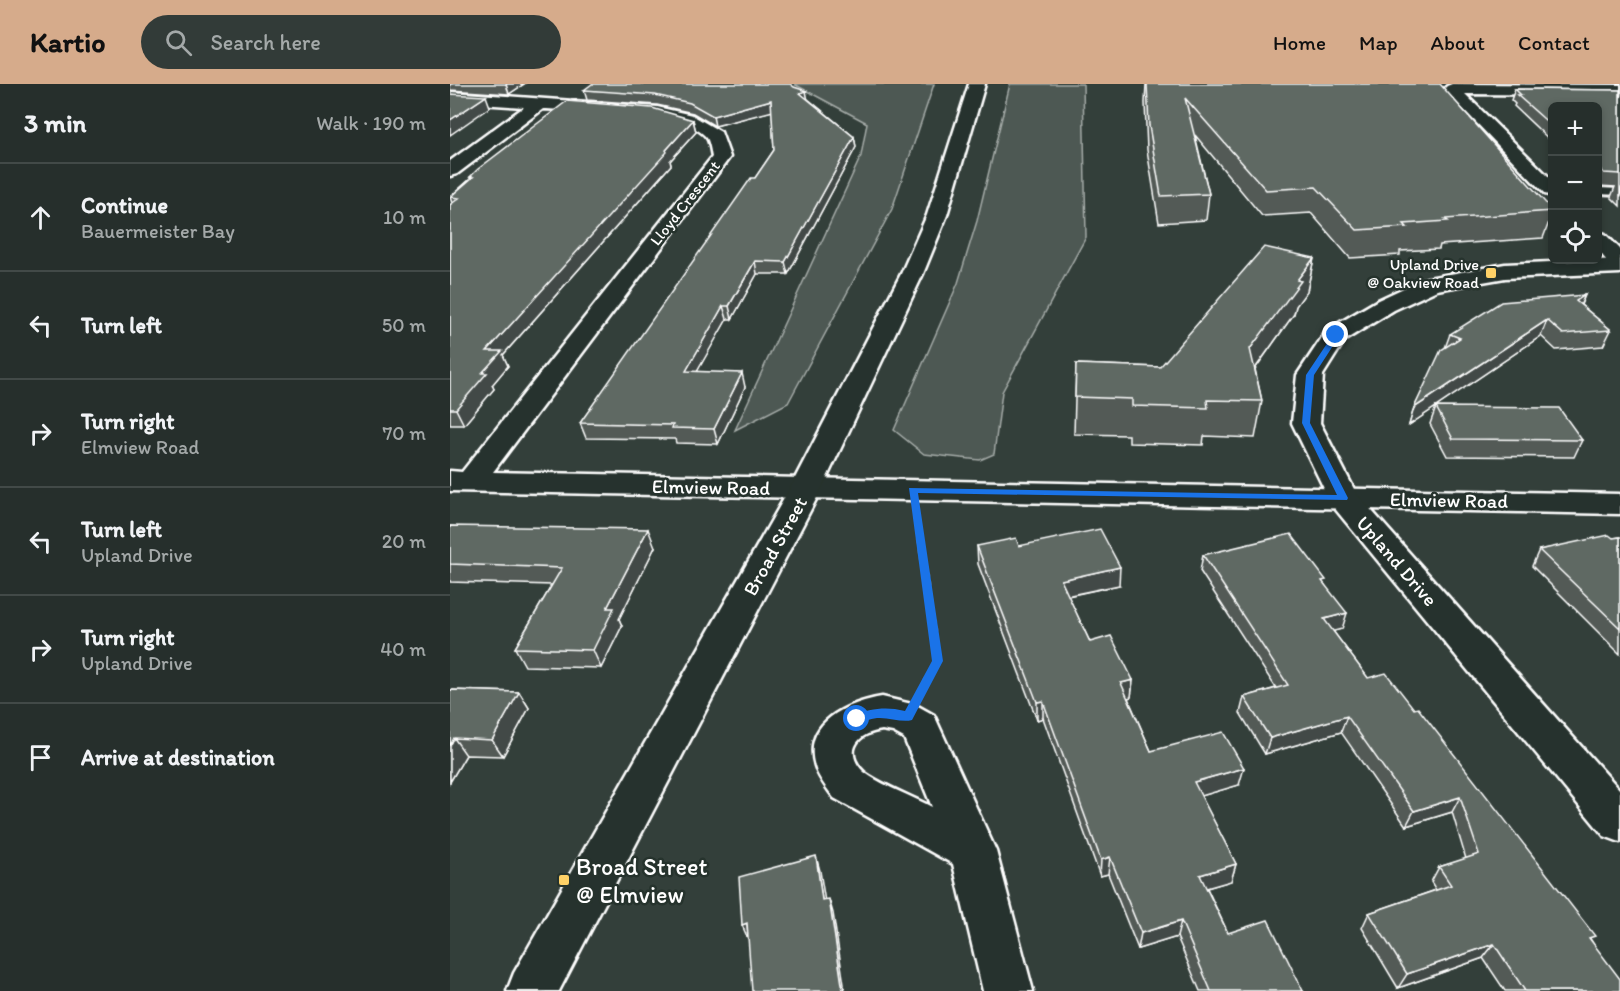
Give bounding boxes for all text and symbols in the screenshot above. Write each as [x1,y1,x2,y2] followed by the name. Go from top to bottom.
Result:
[141,15,561,69] search box
[30,25,105,59] text: Kartio
[162,26,195,59] icon: search
[210,29,321,56] text: Search here
[1273,30,1326,55] text: Home
[1359,30,1398,55] text: Map
[1431,30,1485,55] text: About
[1518,30,1590,55] text: Contact
[1548,102,1602,264] map controls
[1548,102,1602,156] button: +
[24,107,86,139] text: 3 min
[316,111,426,135] text: Walk · 190 m
[1548,156,1602,210] button: −
[646,157,724,249] street label: Lloyd Crescent
[81,192,168,219] text: Continue
[24,201,57,234] icon: ahead
[383,205,426,229] text: 10 m
[1548,210,1602,264] button: locate
[81,219,235,243] text: Bauermeister Bay
[1367,255,1479,292] place label: Upland Drive @ Oakview Road
[1484,266,1498,280] marker: Upland Drive @ Oakview Road
[24,309,57,342] icon: left
[81,312,162,339] text: Turn left
[382,313,426,337] text: 50 m
[1322,321,1348,347] route end
[81,408,175,435] text: Turn right
[24,417,57,450] icon: right
[382,421,426,445] text: 70 m
[81,435,199,459] text: Elmview Road
[652,474,771,500] street label: Elmview Road
[1390,487,1509,513] street label: Elmview Road
[738,492,812,600] street label: Broad Street
[1351,511,1443,611] street label: Upland Drive
[81,516,162,543] text: Turn left
[24,525,57,558] icon: left
[382,529,426,553] text: 20 m
[81,543,193,567] text: Upland Drive
[81,624,175,651] text: Turn right
[24,633,57,666] icon: right
[380,637,426,661] text: 40 m
[81,651,193,675] text: Upland Drive
[843,705,869,731] route start
[24,741,57,774] icon: arrive
[81,744,275,771] text: Arrive at destination
[576,852,707,909] place label: Broad Street @ Elmview
[557,873,571,887] marker: Broad Street @ Elmview

